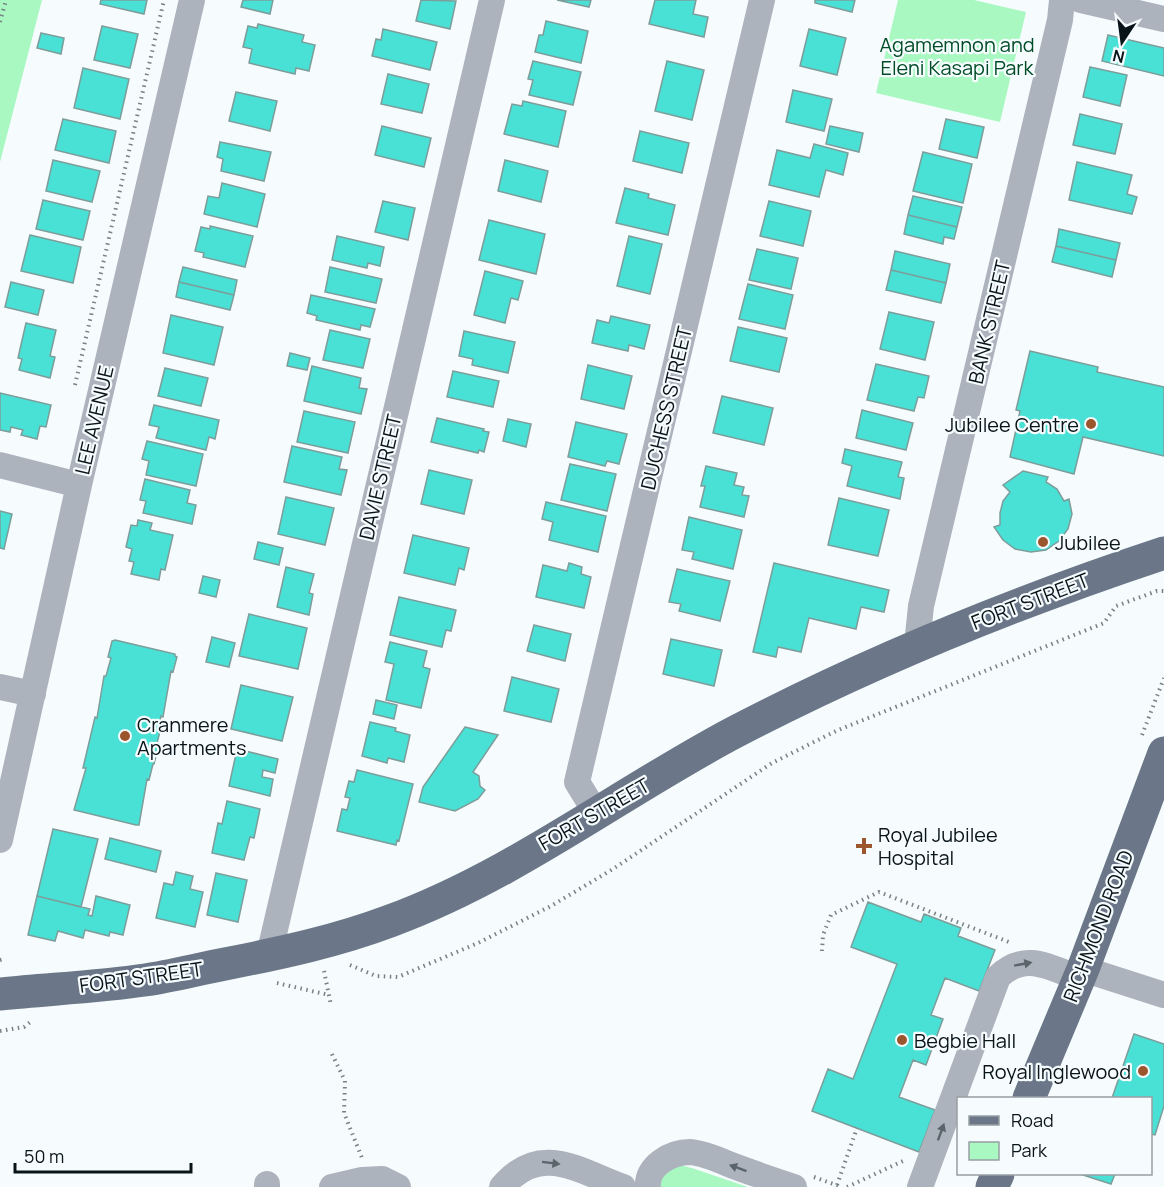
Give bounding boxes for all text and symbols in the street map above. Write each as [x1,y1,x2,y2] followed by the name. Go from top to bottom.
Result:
[1092,12,1152,72] north arrow
[879,31,1035,81] park label: Agamemnon and Eleni Kasapi Park
[1111,45,1127,69] text: N
[962,258,1016,386] street label: BANK STREET
[634,324,698,492] street label: DUCHESS STREET
[68,363,120,477] street label: LEE AVENUE
[945,411,1079,438] place label: Jubilee Centre
[352,412,408,542] street label: DAVIE STREET
[1084,417,1098,431] marker: Jubilee Centre
[1055,529,1121,556] place label: Jubilee
[1036,535,1050,549] marker: Jubilee
[967,566,1093,636] street label: FORT STREET
[137,711,247,761] place label: Cranmere Apartments
[118,729,132,743] marker: Cranmere Apartments
[534,771,655,857] street label: FORT STREET
[878,821,998,871] place label: Royal Jubilee Hospital
[855,837,873,855] marker: Royal Jubilee Hospital
[1057,846,1139,1006] street label: RICHMOND ROAD
[78,955,204,999] street label: FORT STREET
[1014,959,1033,968] one-way arrow
[914,1027,1016,1054] place label: Begbie Hall
[895,1033,909,1047] marker: Begbie Hall
[982,1058,1131,1085] place label: Royal Inglewood
[1136,1064,1150,1078] marker: Royal Inglewood
[957,1097,1152,1175] legend
[1011,1108,1054,1132] text: Road
[936,1123,946,1141] one-way arrow
[15,1136,190,1174] scale bar
[1011,1138,1048,1162] text: Park
[24,1144,64,1168] text: 50 m
[542,1158,561,1168] one-way arrow
[729,1162,747,1172] one-way arrow

